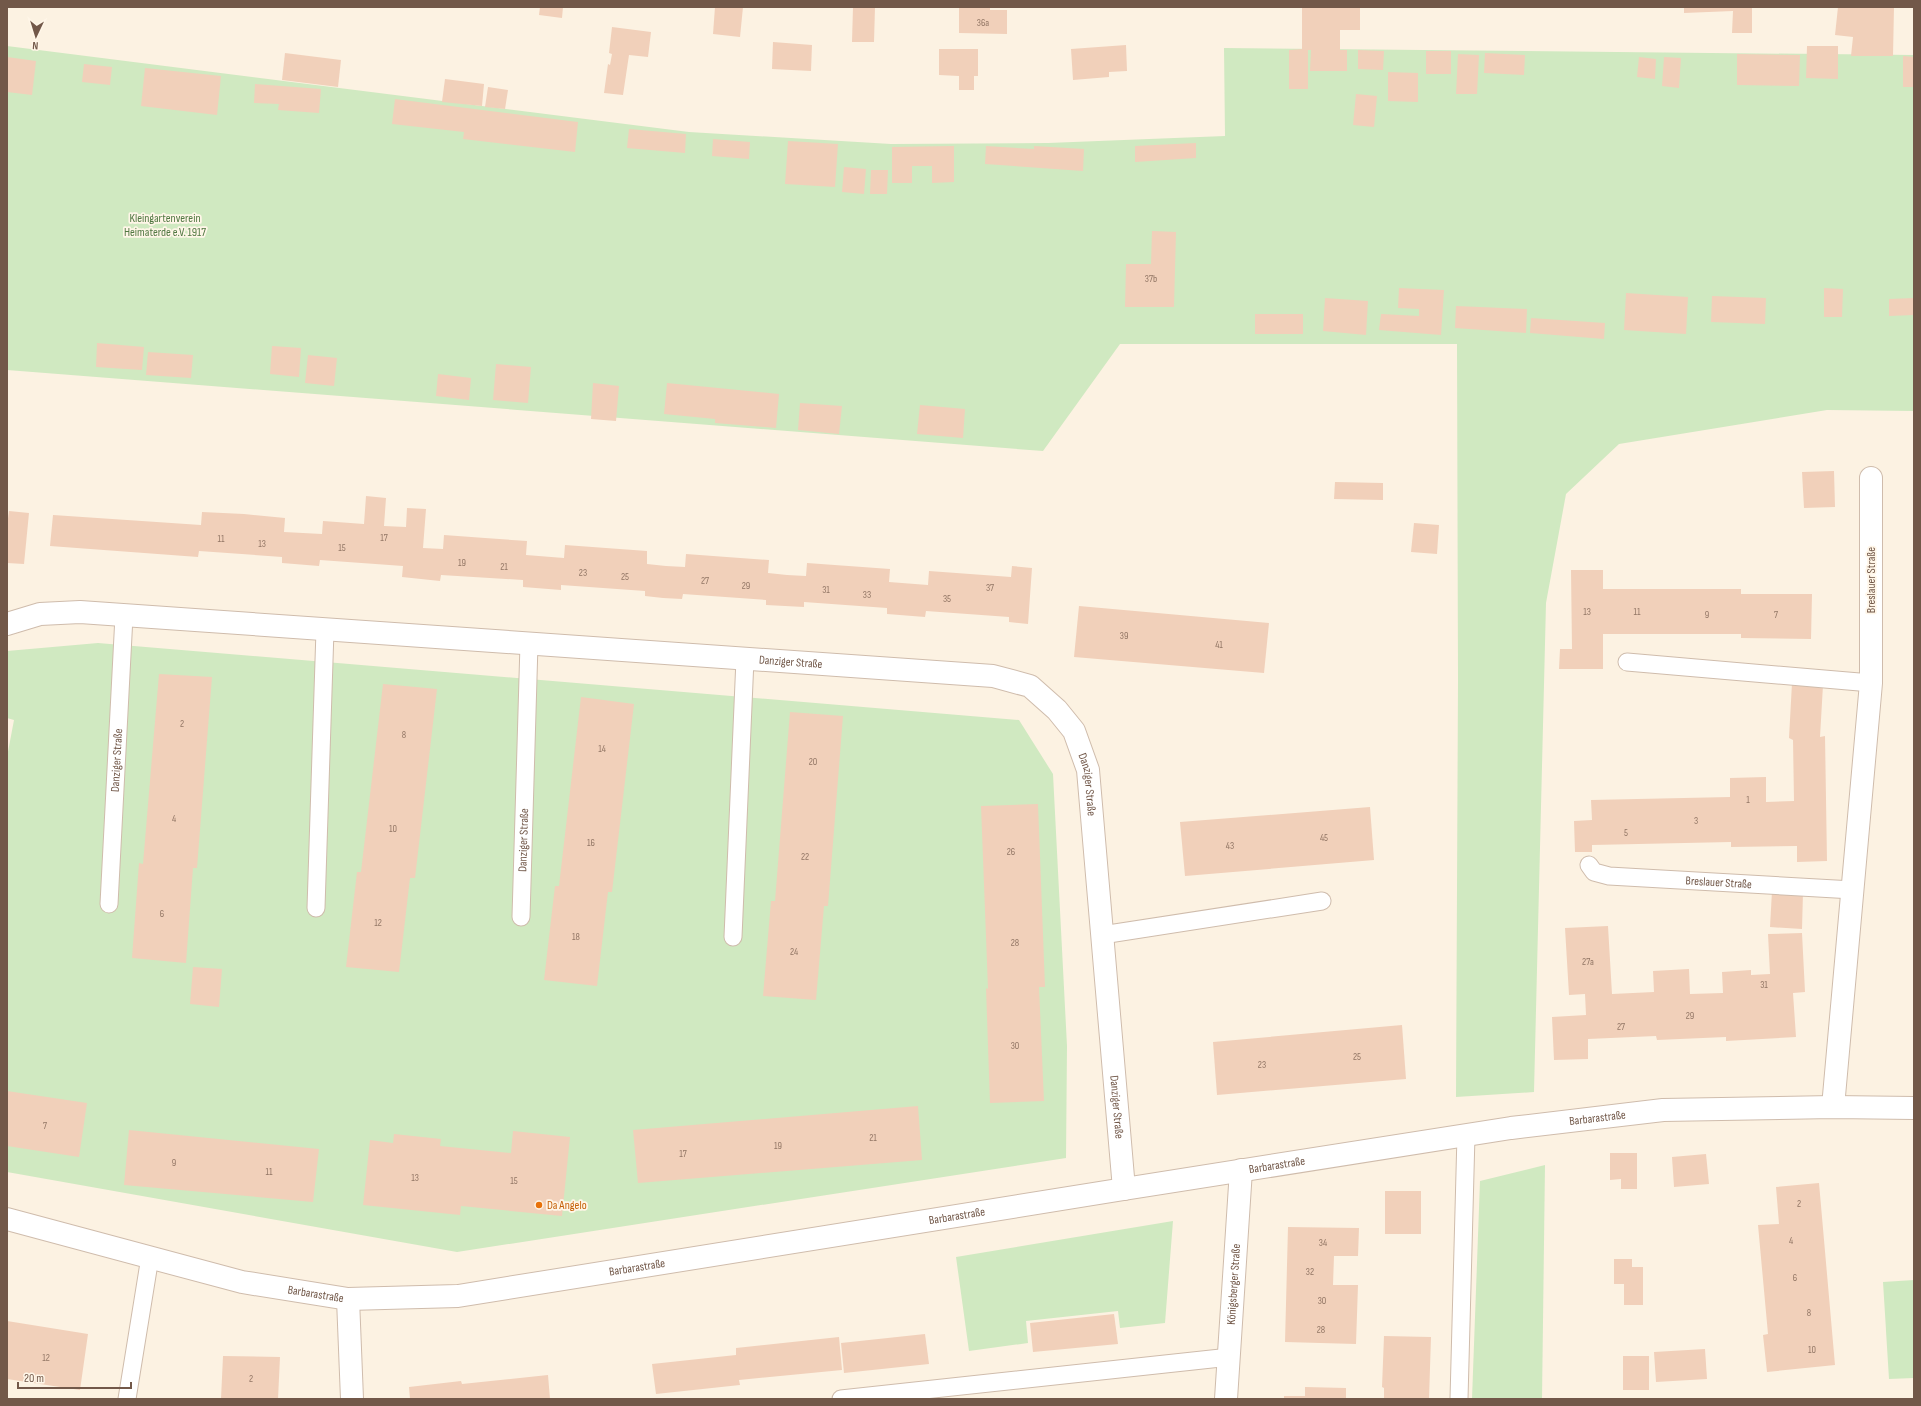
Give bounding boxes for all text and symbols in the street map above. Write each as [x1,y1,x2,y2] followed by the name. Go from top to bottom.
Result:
[16,16,56,56] north arrow
[977,17,989,29] house number: 36a
[32,39,39,52] text: N
[124,211,206,240] park label: Kleingartenverein Heimaterde e.V. 1917
[1145,273,1157,285] house number: 37b
[380,532,388,544] house number: 17
[218,533,225,545] house number: 11
[258,538,266,550] house number: 13
[338,542,346,554] house number: 15
[1864,547,1879,613] street label: Breslauer Straße
[458,557,466,569] house number: 19
[500,561,508,573] house number: 21
[579,567,587,579] house number: 23
[621,571,629,583] house number: 25
[701,575,709,587] house number: 27
[742,580,750,592] house number: 29
[986,582,994,594] house number: 37
[822,584,830,596] house number: 31
[863,589,871,601] house number: 33
[943,593,951,605] house number: 35
[1583,606,1591,618] house number: 13
[1634,606,1641,618] house number: 11
[1705,609,1709,621] house number: 9
[1774,609,1778,621] house number: 7
[1120,630,1128,642] house number: 39
[1215,639,1223,651] house number: 41
[758,653,823,672] street label: Danziger Straße
[180,718,184,730] house number: 2
[108,728,126,792] street label: Danziger Straße
[402,729,406,741] house number: 8
[598,743,606,755] house number: 14
[1075,751,1099,817] street label: Danziger Straße
[809,756,817,768] house number: 20
[1746,794,1750,806] house number: 1
[515,808,532,872] street label: Danziger Straße
[172,813,176,825] house number: 4
[1694,815,1698,827] house number: 3
[389,823,397,835] house number: 10
[1624,827,1628,839] house number: 5
[1320,832,1328,844] house number: 45
[587,837,595,849] house number: 16
[1226,840,1234,852] house number: 43
[1007,846,1015,858] house number: 26
[801,851,809,863] house number: 22
[1685,873,1752,892] street label: Breslauer Straße
[160,908,164,920] house number: 6
[374,917,382,929] house number: 12
[572,931,580,943] house number: 18
[1011,937,1019,949] house number: 28
[790,946,798,958] house number: 24
[1582,956,1594,968] house number: 27a
[1760,979,1768,991] house number: 31
[1686,1010,1694,1022] house number: 29
[1617,1021,1625,1033] house number: 27
[1011,1040,1019,1052] house number: 30
[1353,1051,1361,1063] house number: 25
[1258,1059,1266,1071] house number: 23
[1106,1075,1127,1140] street label: Danziger Straße
[1568,1107,1627,1129] street label: Barbarastraße
[43,1120,47,1132] house number: 7
[869,1132,877,1144] house number: 21
[774,1140,782,1152] house number: 19
[679,1148,687,1160] house number: 17
[1248,1154,1306,1177] street label: Barbarastraße
[172,1157,176,1169] house number: 9
[266,1166,273,1178] house number: 11
[411,1172,419,1184] house number: 13
[510,1175,518,1187] house number: 15
[547,1198,587,1213] place label: Da Angelo
[1797,1198,1801,1210] house number: 2
[534,1200,544,1210] marker: Da Angelo
[928,1204,986,1228] street label: Barbarastraße
[1789,1235,1793,1247] house number: 4
[1319,1237,1327,1249] house number: 34
[1224,1243,1244,1325] street label: Königsberger Straße
[608,1256,666,1280] street label: Barbarastraße
[1306,1266,1314,1278] house number: 32
[1793,1272,1797,1284] house number: 6
[286,1282,345,1306] street label: Barbarastraße
[1318,1295,1326,1307] house number: 30
[1807,1307,1811,1319] house number: 8
[1317,1324,1325,1336] house number: 28
[1808,1344,1816,1356] house number: 10
[42,1352,50,1364] house number: 12
[18,1364,131,1390] scale bar
[24,1371,44,1386] text: 20 m
[249,1373,253,1385] house number: 2

